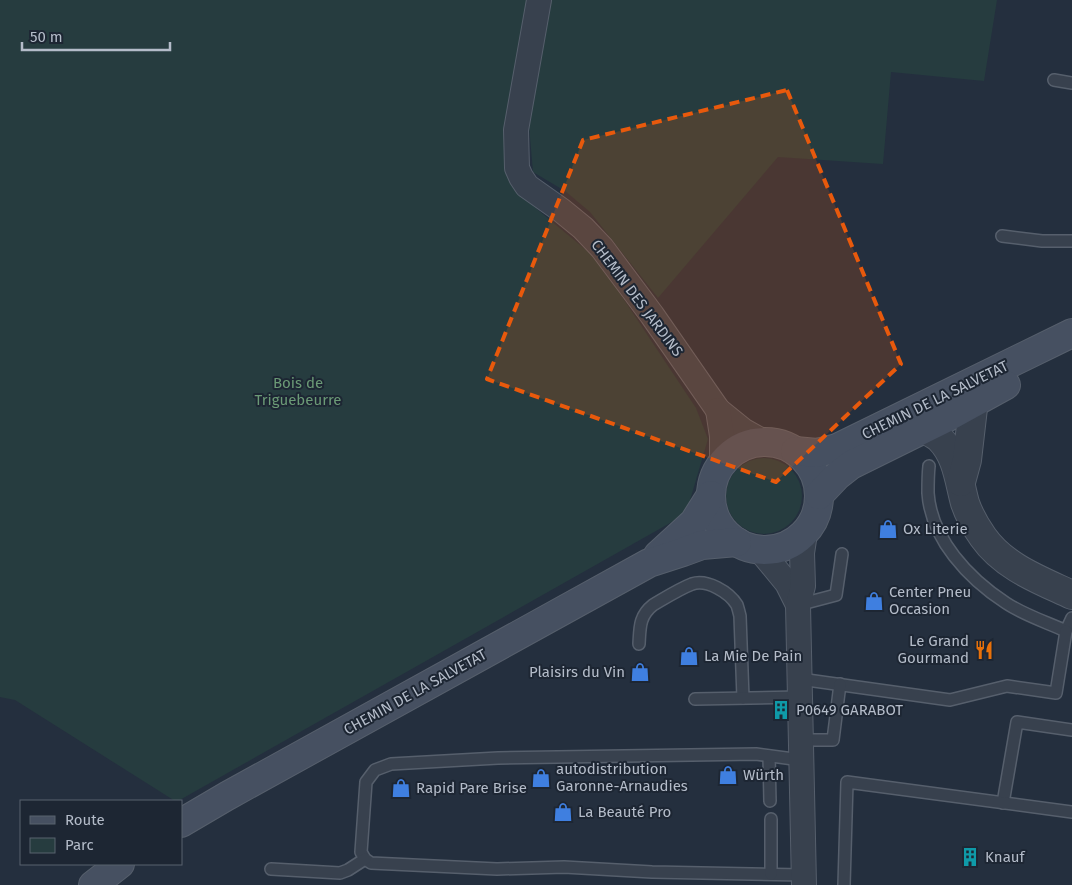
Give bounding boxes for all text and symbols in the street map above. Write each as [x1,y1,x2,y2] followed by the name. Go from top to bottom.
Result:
[22,20,170,52] scale bar
[30,28,63,46] text: 50 m
[587,236,687,360] street label: CHEMIN DES JARDINS
[859,357,1011,443] street label: CHEMIN DE LA SALVETAT
[254,374,342,409] park label: Bois de Triguebeurre
[877,518,899,540] shop icon: Ox Literie
[903,520,968,538] place label: Ox Literie
[889,583,971,618] place label: Center Pneu Occasion
[863,590,885,612] shop icon: Center Pneu Occasion
[897,632,969,667] place label: Le Grand Gourmand
[973,639,995,661] restaurant icon: Le Grand Gourmand
[340,645,490,739] street label: CHEMIN DE LA SALVETAT
[678,645,700,667] shop icon: La Mie De Pain
[704,647,802,665] place label: La Mie De Pain
[629,661,651,683] shop icon: Plaisirs du Vin
[529,663,625,681] place label: Plaisirs du Vin
[770,699,792,721] building icon: P0649 GARABOT
[796,701,903,719] place label: P0649 GARABOT
[556,760,688,795] place label: autodistribution Garonne-Arnaudies
[717,764,739,786] shop icon: Würth
[743,766,784,784] place label: Würth
[530,767,552,789] shop icon: autodistribution Garonne-Arnaudies
[390,777,412,799] shop icon: Rapid Pare Brise
[416,779,527,797] place label: Rapid Pare Brise
[20,800,182,865] legend
[552,801,574,823] shop icon: La Beauté Pro
[578,803,671,821] place label: La Beauté Pro
[65,811,105,829] text: Route
[65,836,94,854] text: Parc
[959,846,981,868] building icon: Knauf
[985,848,1026,866] place label: Knauf

